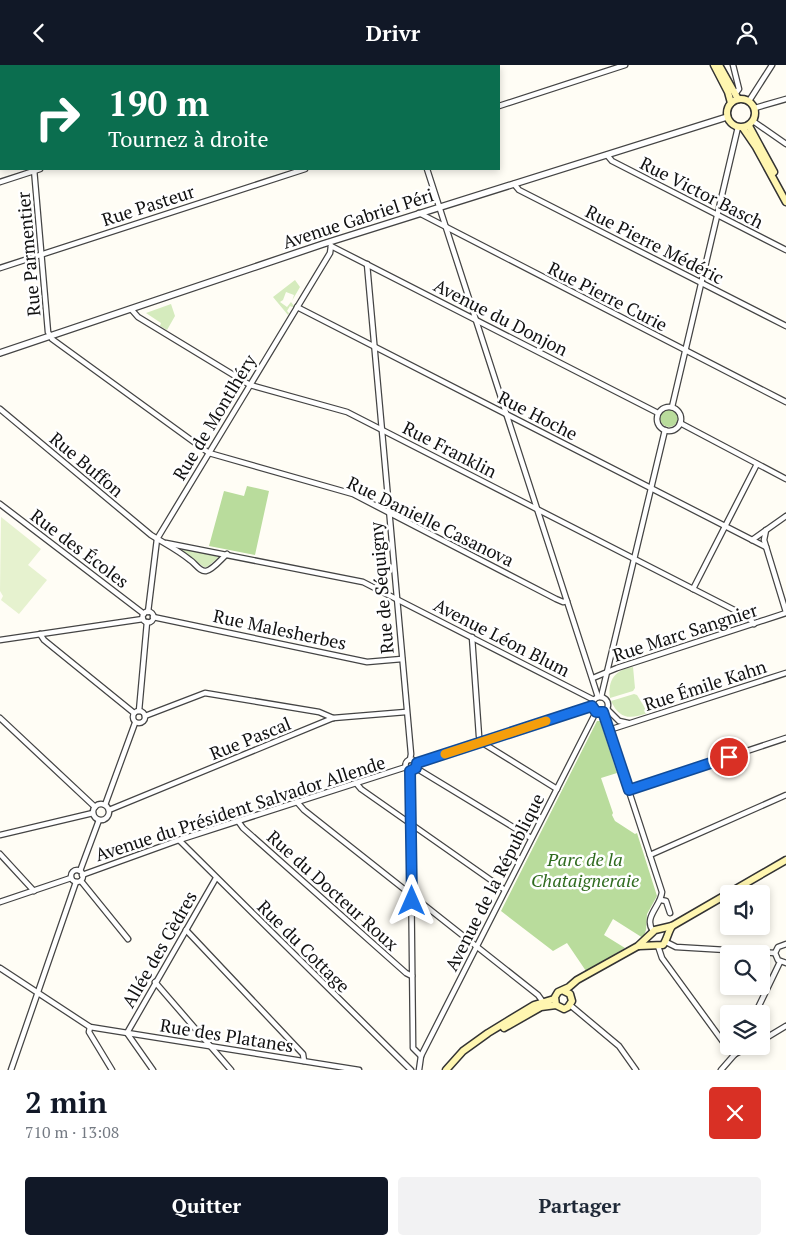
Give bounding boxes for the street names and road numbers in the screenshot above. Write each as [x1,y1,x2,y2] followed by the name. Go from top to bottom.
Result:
[636,151,768,234] street label: Rue Victor Basch
[99,179,197,231] street label: Rue Pasteur
[279,182,437,254] street label: Avenue Gabriel Péri
[11,190,45,317] street label: Rue Parmentier
[582,199,728,289] street label: Rue Pierre Médéric
[544,256,672,336] street label: Rue Pierre Curie
[430,273,572,361] street label: Avenue du Donjon
[167,349,262,484] street label: Rue de Montlhéry
[494,385,582,445] street label: Rue Hoche
[399,415,501,483] street label: Rue Franklin
[45,426,129,502] street label: Rue Buffon
[344,470,518,572] street label: Rue Danielle Casanova
[26,503,134,593] street label: Rue des Écoles
[363,520,399,655] street label: Rue de Séquigny
[430,592,575,682] street label: Avenue Léon Blum
[610,597,760,667] street label: Rue Marc Sangnier
[211,603,349,655] street label: Rue Malesherbes
[641,654,770,716] street label: Rue Émile Kahn
[206,711,294,765] street label: Rue Pascal
[92,750,388,866] street label: Avenue du Président Salvador Allende
[439,789,549,975] street label: Avenue de la République
[262,825,404,956] street label: Rue du Docteur Roux
[116,886,202,1012] street label: Allée des Cèdres
[252,894,356,998] street label: Rue du Cottage
[158,1013,296,1057] street label: Rue des Platanes

